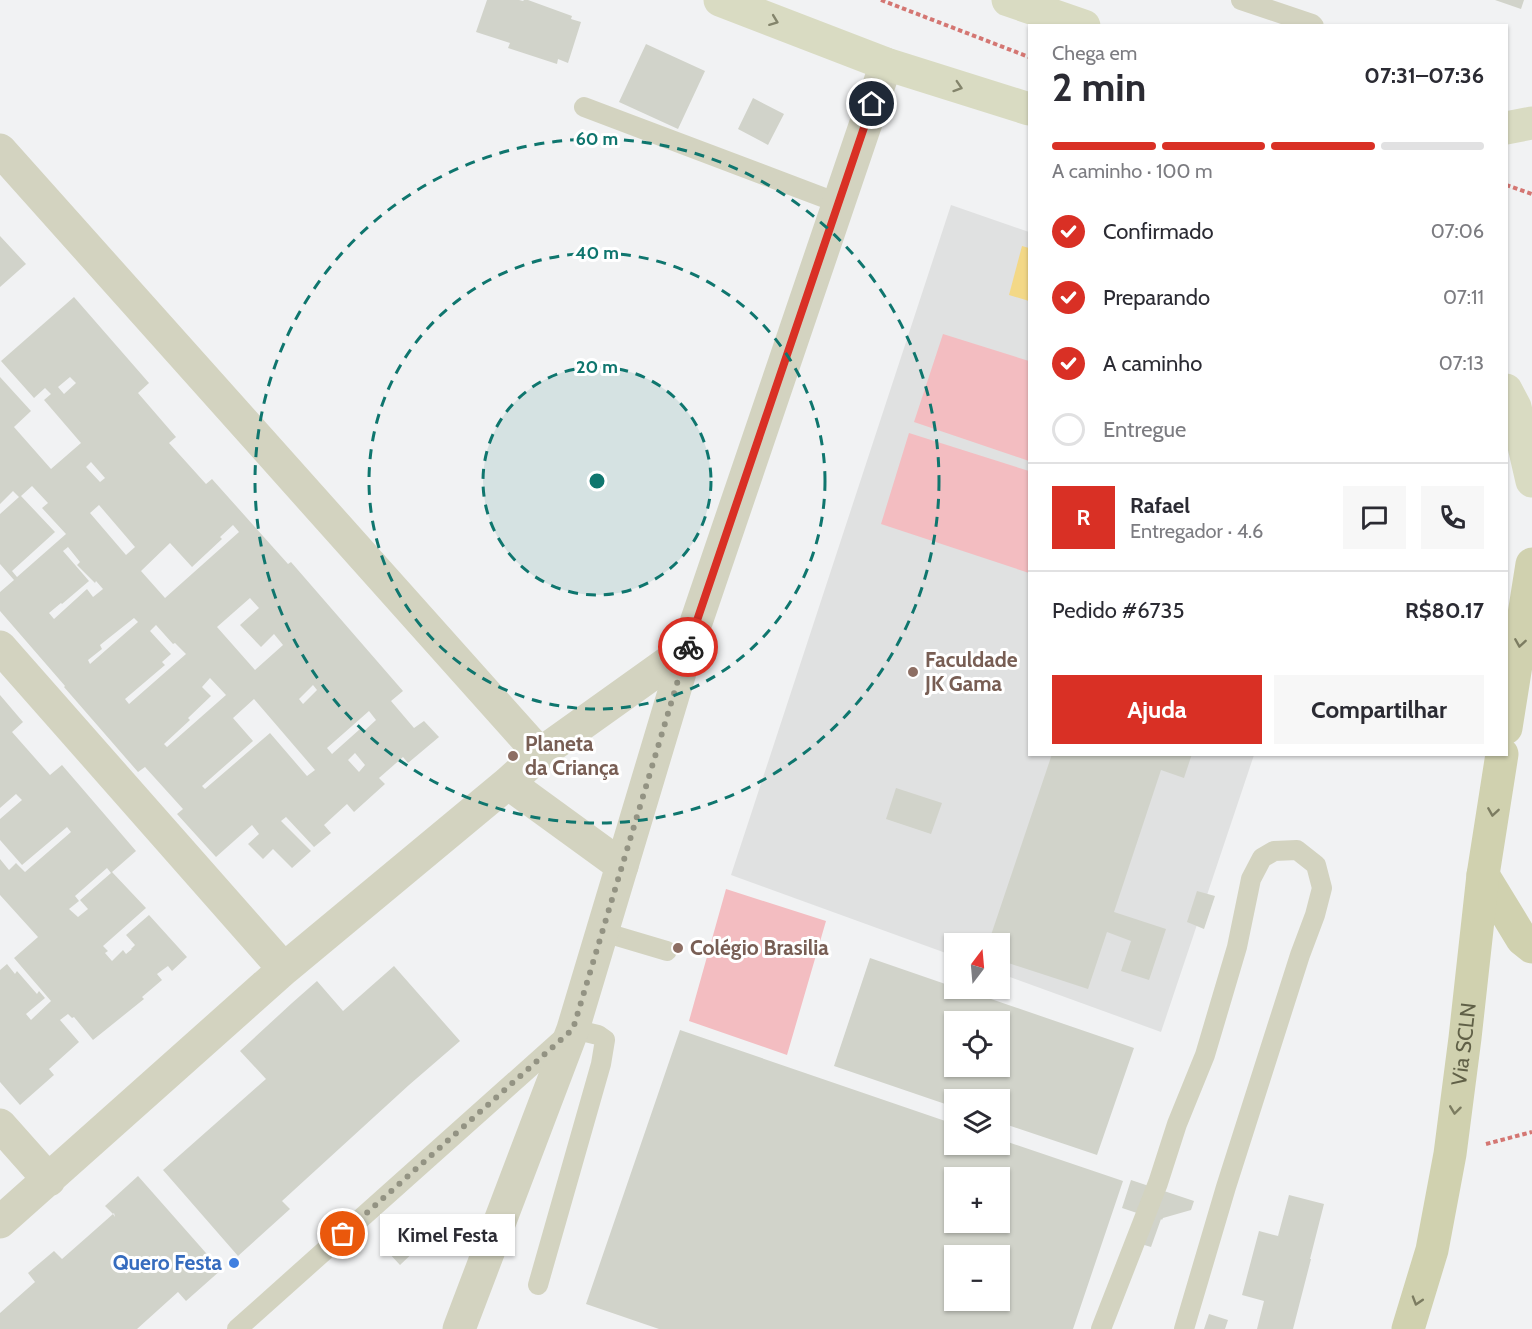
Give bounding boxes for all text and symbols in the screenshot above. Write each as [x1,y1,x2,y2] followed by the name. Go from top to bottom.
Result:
[768,14,779,26] one-way arrow
[1052,41,1137,65] text: Chega em
[1364,62,1484,89] text: 07:31–07:36
[1052,63,1146,111] text: 2 min
[846,78,897,129] pin
[952,80,963,92] one-way arrow
[855,87,888,120] icon: home
[576,128,618,150] text: 60 m
[1052,159,1213,183] text: A caminho · 100 m
[1052,215,1085,248] icon: check
[1103,218,1214,245] text: Confirmado
[1431,219,1484,243] text: 07:06
[575,242,619,264] text: 40 m
[1052,281,1085,314] icon: check
[1103,284,1210,311] text: Preparando
[1443,285,1484,309] text: 07:11
[1052,347,1085,380] icon: check
[1103,350,1202,377] text: A caminho
[1439,351,1484,375] text: 07:13
[576,356,618,378] text: 20 m
[1103,416,1186,443] text: Entregue
[587,471,607,491] centre of rings
[1343,486,1406,549] button: chat
[1421,486,1484,549] button: phone
[1130,492,1190,519] text: Rafael
[1077,504,1090,531] text: R
[1130,519,1263,543] text: Entregador · 4.6
[1052,597,1184,624] text: Pedido #6735
[1405,597,1484,624] text: R$80.17
[658,617,718,677] courier
[672,631,705,664] icon: bike
[1514,638,1526,647] one-way arrow
[924,647,1018,696] place label: Faculdade JK Gama
[906,665,920,679] marker: Faculdade JK Gama
[1052,675,1262,744] button: Ajuda
[1274,675,1484,744] button: Compartilhar
[525,731,620,780] place label: Planeta da Criança
[506,749,520,763] marker: Planeta da Criança
[1487,808,1499,817] one-way arrow
[944,933,1010,999] north arrow
[944,933,1010,1311] map controls
[690,935,829,960] place label: Colégio Brasilia
[671,941,685,955] marker: Colégio Brasilia
[1446,1001,1481,1087] street label: Via SCLN
[944,1011,1010,1077] button: locate
[944,1089,1010,1155] button: layers
[1450,1105,1462,1114] one-way arrow
[944,1167,1010,1233] button: +
[317,1208,368,1259] pin
[379,1213,514,1255] callout: Kimel Festa
[326,1217,359,1250] icon: bag
[397,1223,498,1247] text: Kimel Festa
[944,1245,1010,1311] button: −
[113,1250,223,1275] place label: Quero Festa
[227,1256,241,1270] marker: Quero Festa
[1411,1295,1424,1306] one-way arrow

